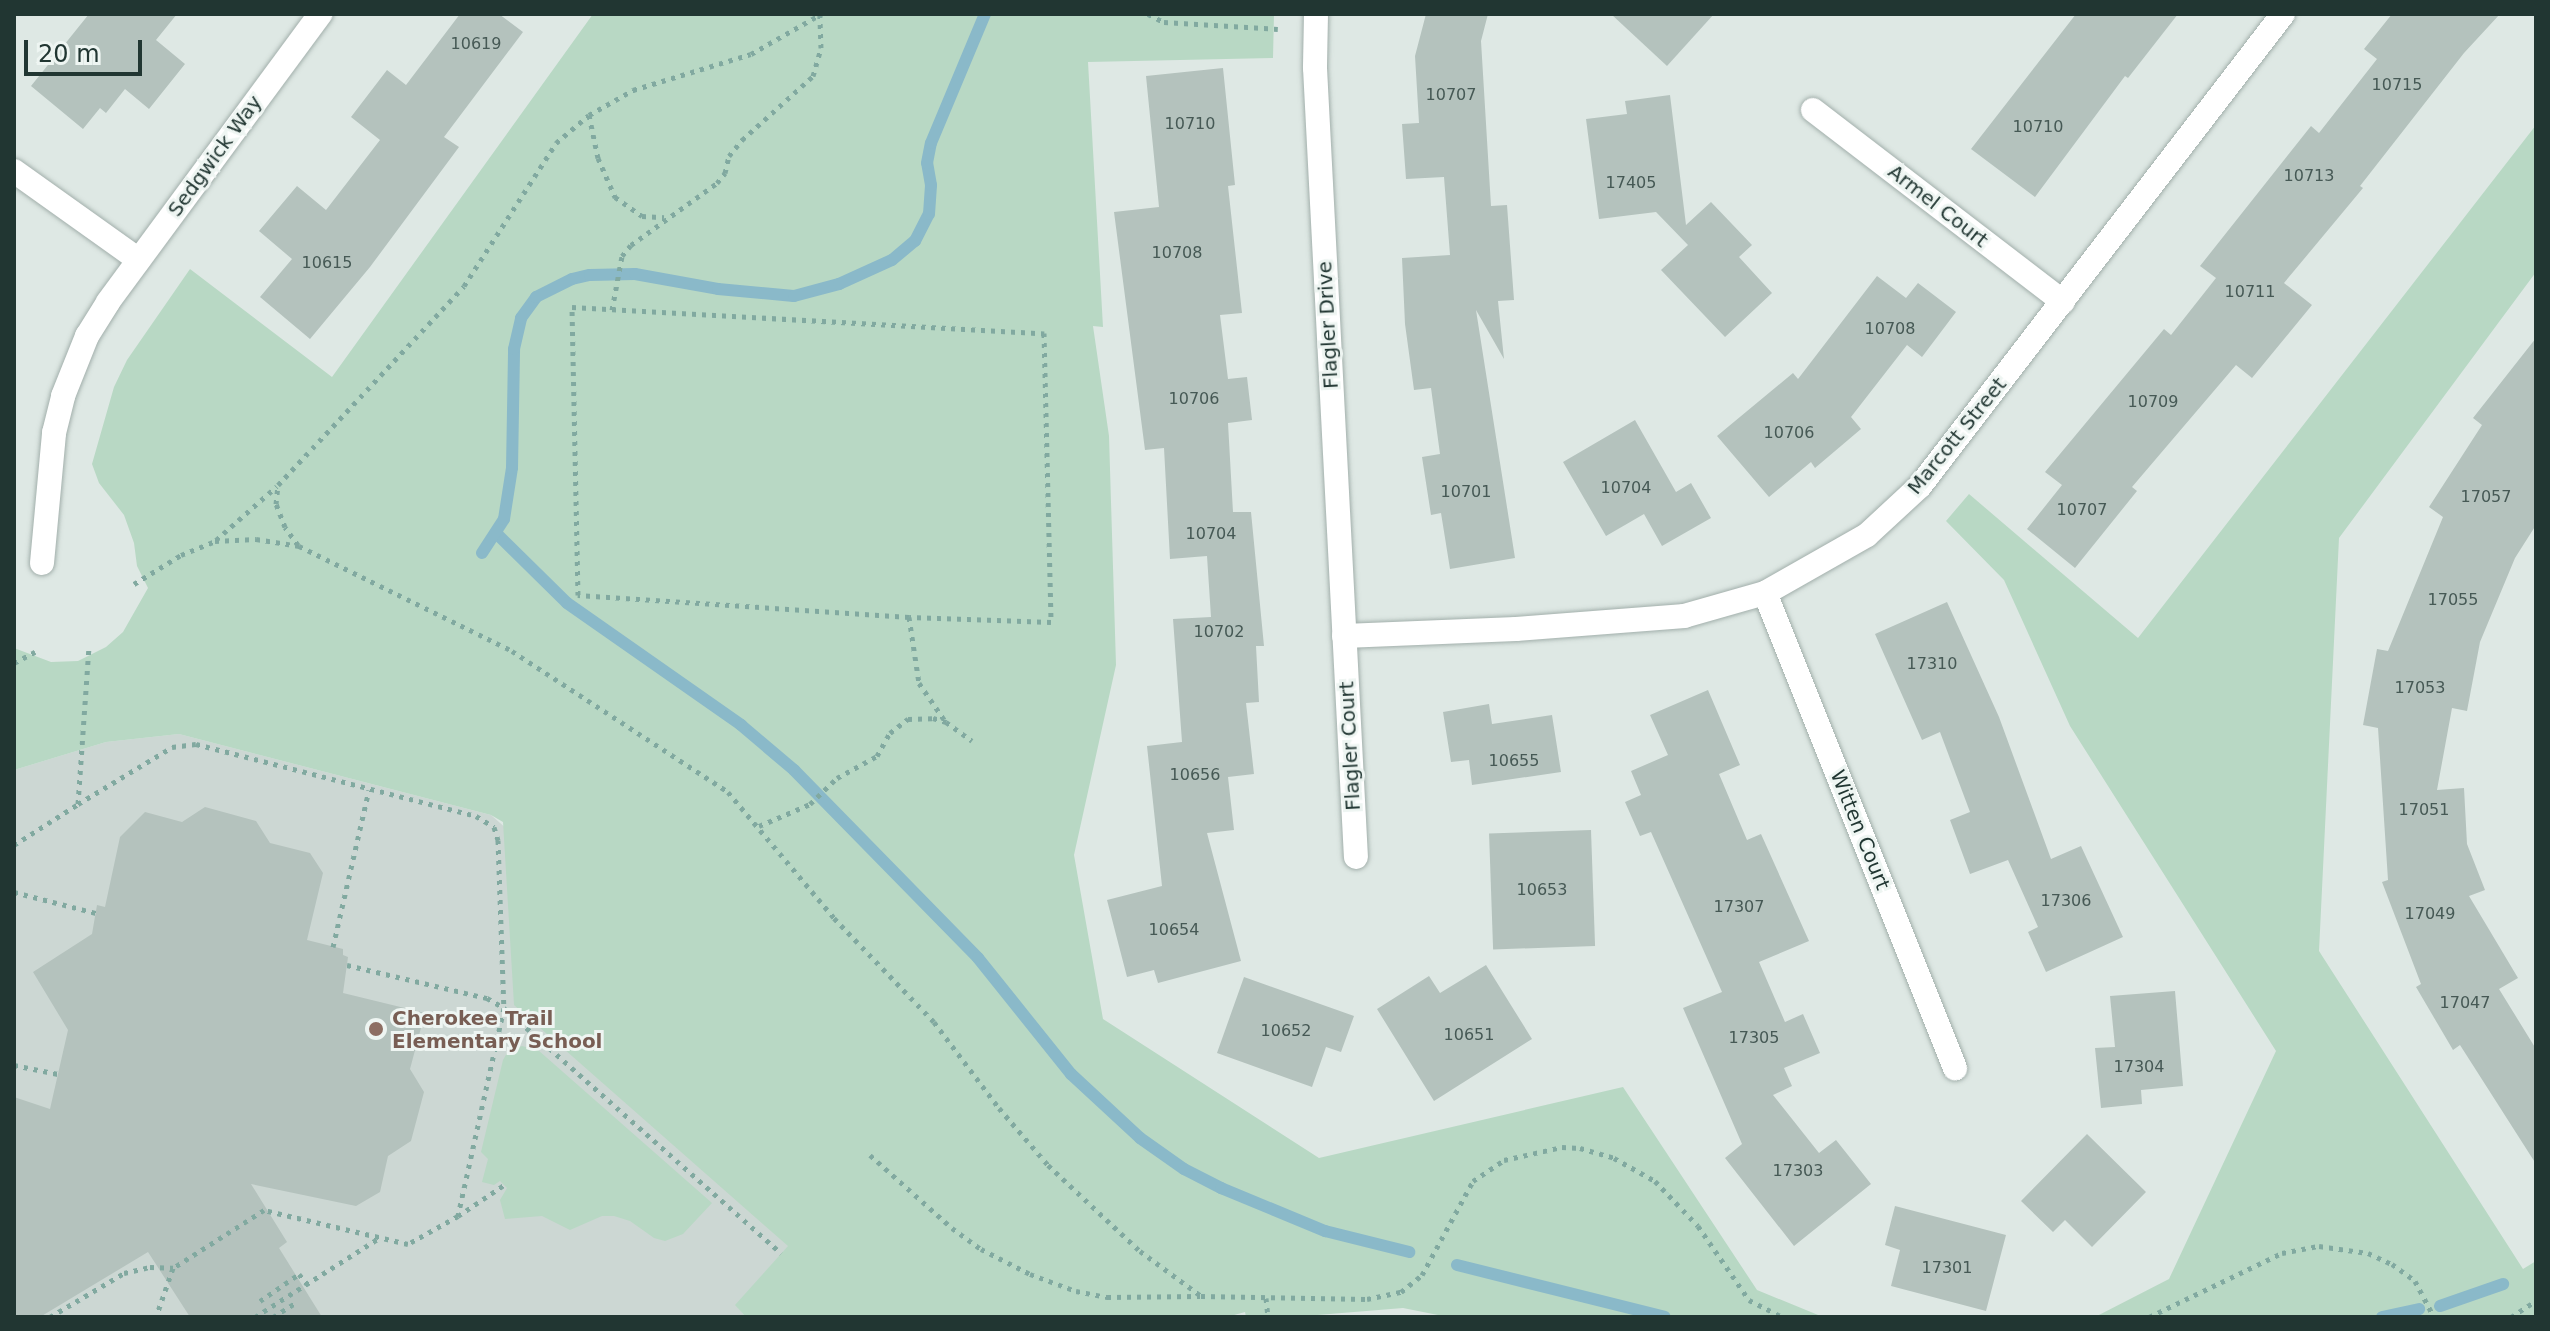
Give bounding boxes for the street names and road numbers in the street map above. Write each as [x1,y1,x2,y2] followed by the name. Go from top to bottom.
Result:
[163,91,267,221] street label: Sedgwick Way
[1883,160,1993,252] street label: Armel Court
[1313,261,1343,389] street label: Flagler Drive
[1903,373,2011,499] street label: Marcott Street
[1335,681,1365,811] street label: Flagler Court
[1825,767,1895,893] street label: Witten Court

